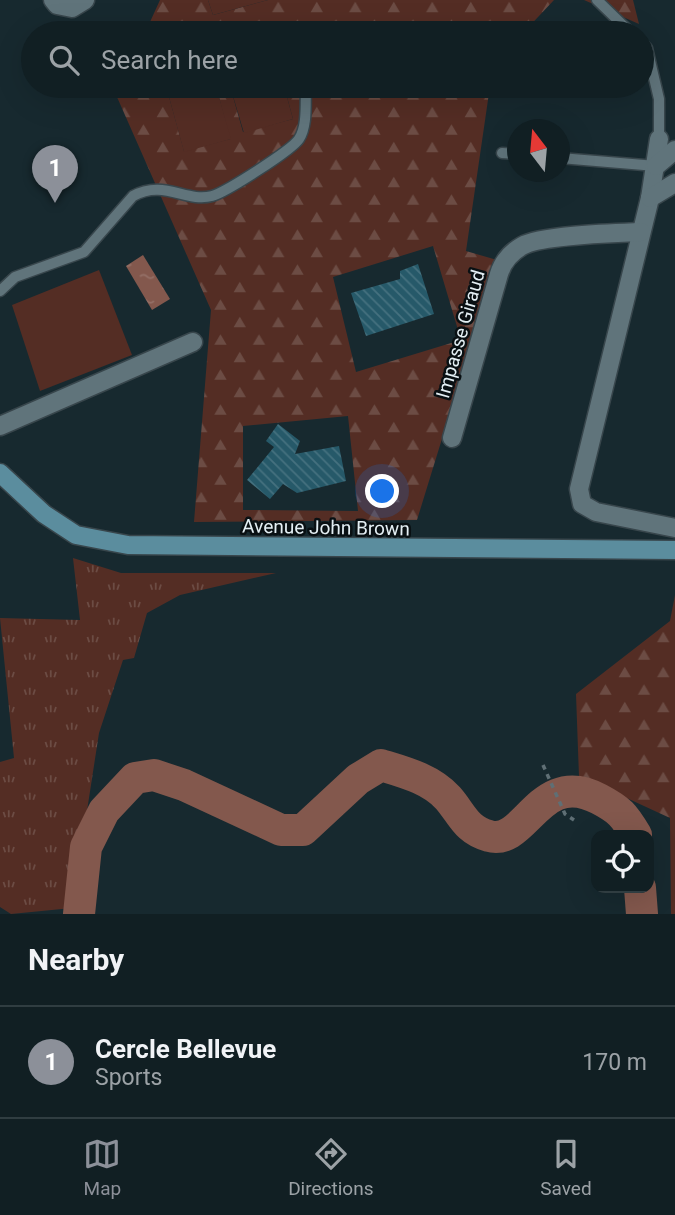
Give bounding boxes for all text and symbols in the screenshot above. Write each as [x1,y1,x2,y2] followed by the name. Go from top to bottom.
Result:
[21,21,654,98] search box
[45,41,83,79] icon: search
[101,45,238,75] text: Search here
[507,119,570,182] north arrow
[32,145,78,203] pin: 1
[431,267,490,401] street label: Impasse Giraud
[365,474,399,508] your location
[242,515,410,540] street label: Avenue John Brown
[591,830,654,893] map controls
[591,830,654,893] button: locate
[28,942,124,977] text: Nearby
[95,1034,276,1064] text: Cercle Bellevue
[44,1049,58,1076] text: 1
[582,1049,647,1076] text: 170 m
[95,1064,162,1091] text: Sports
[83,1135,121,1200] tab: Map
[288,1135,373,1200] tab: Directions
[540,1135,592,1200] tab: Saved

